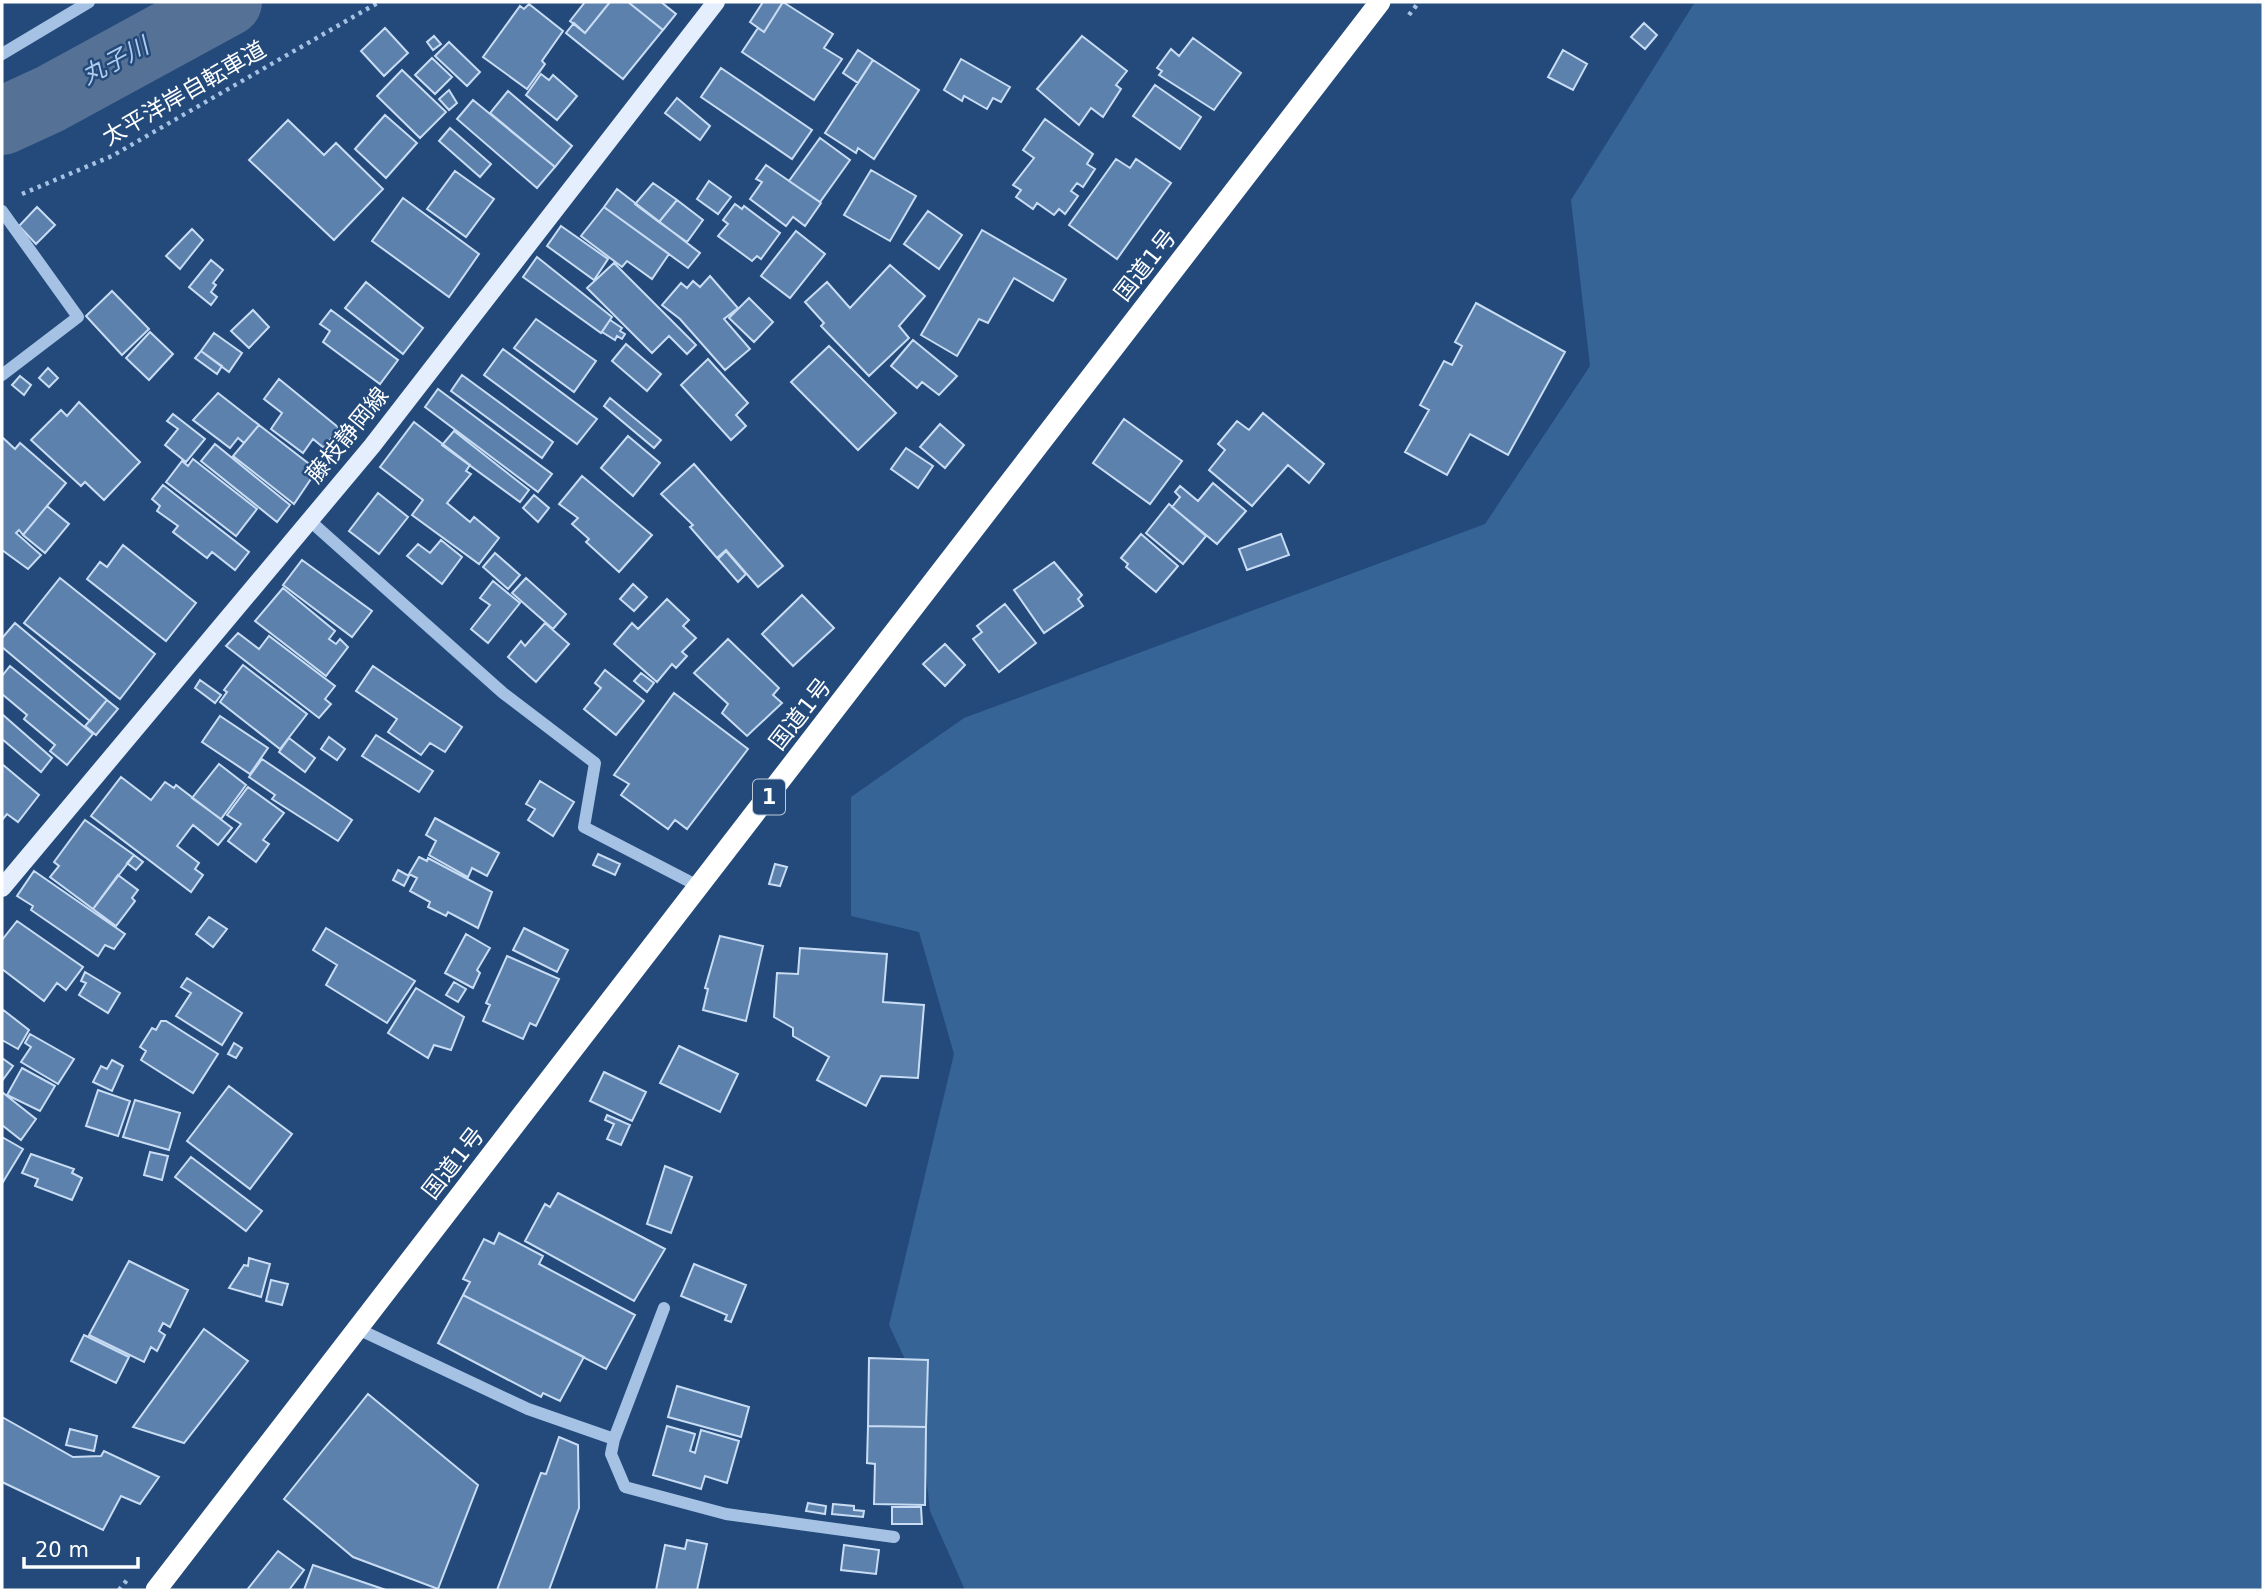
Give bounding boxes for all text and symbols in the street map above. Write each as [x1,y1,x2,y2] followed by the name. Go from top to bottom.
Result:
[77,30,156,90] water label: 丸子川
[98,36,270,150] street label: 太平洋岸自転車道
[1109,224,1181,306] street label: 国道1号
[301,382,393,488] street label: 藤枝静岡線
[764,673,836,755] street label: 国道1号
[753,780,785,814] road number: 1
[417,1122,489,1204] street label: 国道1号
[24,1526,138,1570] scale bar
[35,1538,89,1562] text: 20 m

